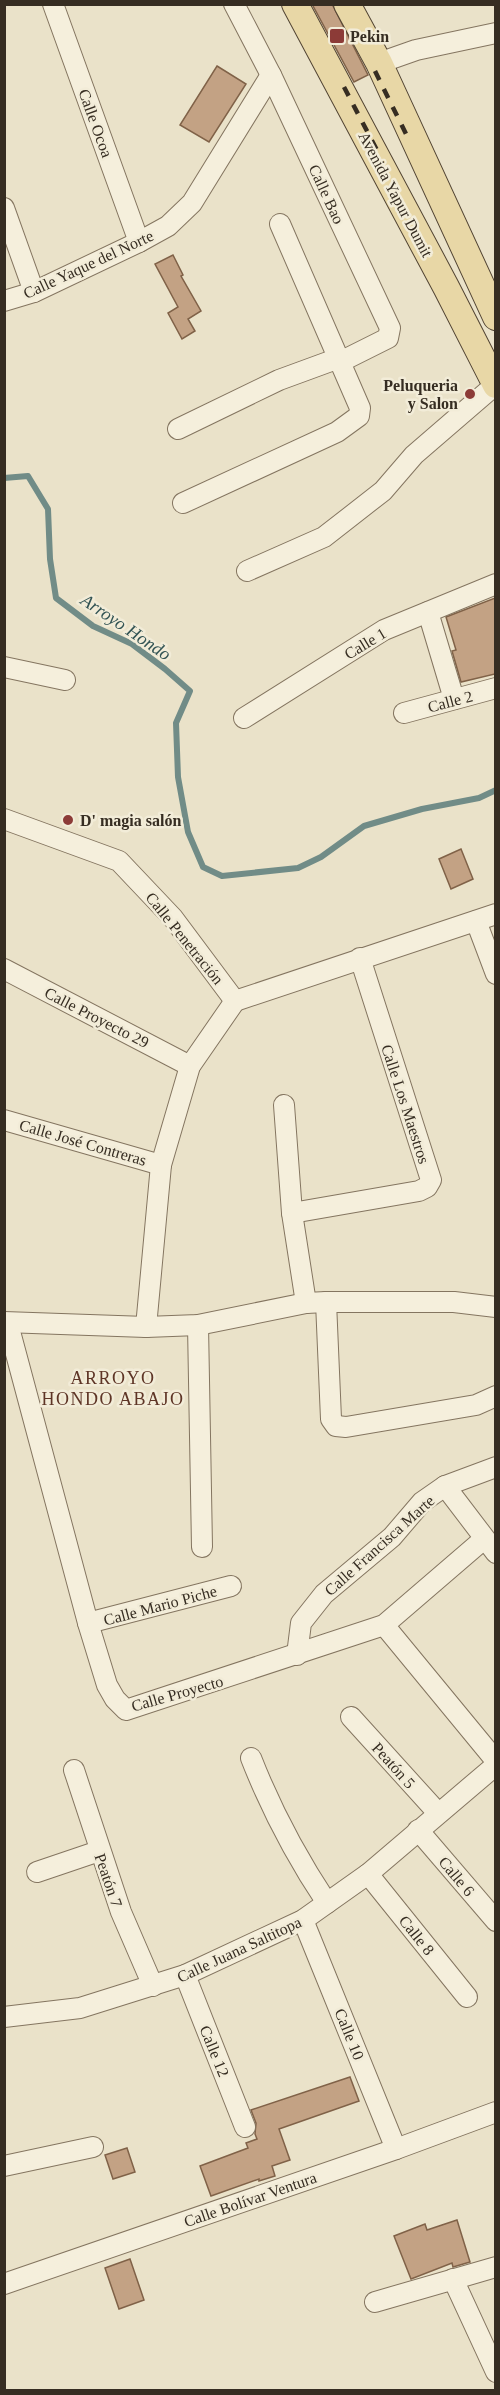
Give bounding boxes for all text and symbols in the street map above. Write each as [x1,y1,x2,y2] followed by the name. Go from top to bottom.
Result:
[328,27,346,45] marker: Pekin
[350,28,389,45] place label: Pekin
[75,87,116,160] street label: Calle Ocoa
[354,129,436,261] street label: Avenida Yapur Dumit
[305,162,348,227] street label: Calle Bao
[21,227,156,303] street label: Calle Yaque del Norte
[383,377,458,413] place label: Peluqueria y Salon
[463,387,477,401] marker: Peluqueria y Salon
[77,589,175,664] water label: Arroyo Hondo
[341,624,389,663] street label: Calle 1
[426,687,474,716] street label: Calle 2
[80,812,181,830] place label: D' magia salón
[61,813,75,827] marker: D' magia salón
[142,889,227,988] street label: Calle Penetración
[41,984,152,1052] street label: Calle Proyecto 29
[378,1042,433,1166] street label: Calle Los Maestros
[17,1116,148,1169] street label: Calle José Contreras
[41,1368,185,1409] district label: ARROYO HONDO ABAJO
[321,1492,438,1599] street label: Calle Francisca Marte
[102,1582,219,1629] street label: Calle Mario Piche
[129,1672,225,1716] street label: Calle Proyecto
[369,1739,419,1792] street label: Peatón 5
[91,1851,126,1909] street label: Peatón 7
[435,1853,478,1899] street label: Calle 6
[396,1912,438,1958] street label: Calle 8
[174,1913,304,1987] street label: Calle Juana Saltitopa
[332,2006,367,2062] street label: Calle 10
[197,2023,232,2079] street label: Calle 12
[182,2169,319,2230] street label: Calle Bolívar Ventura

